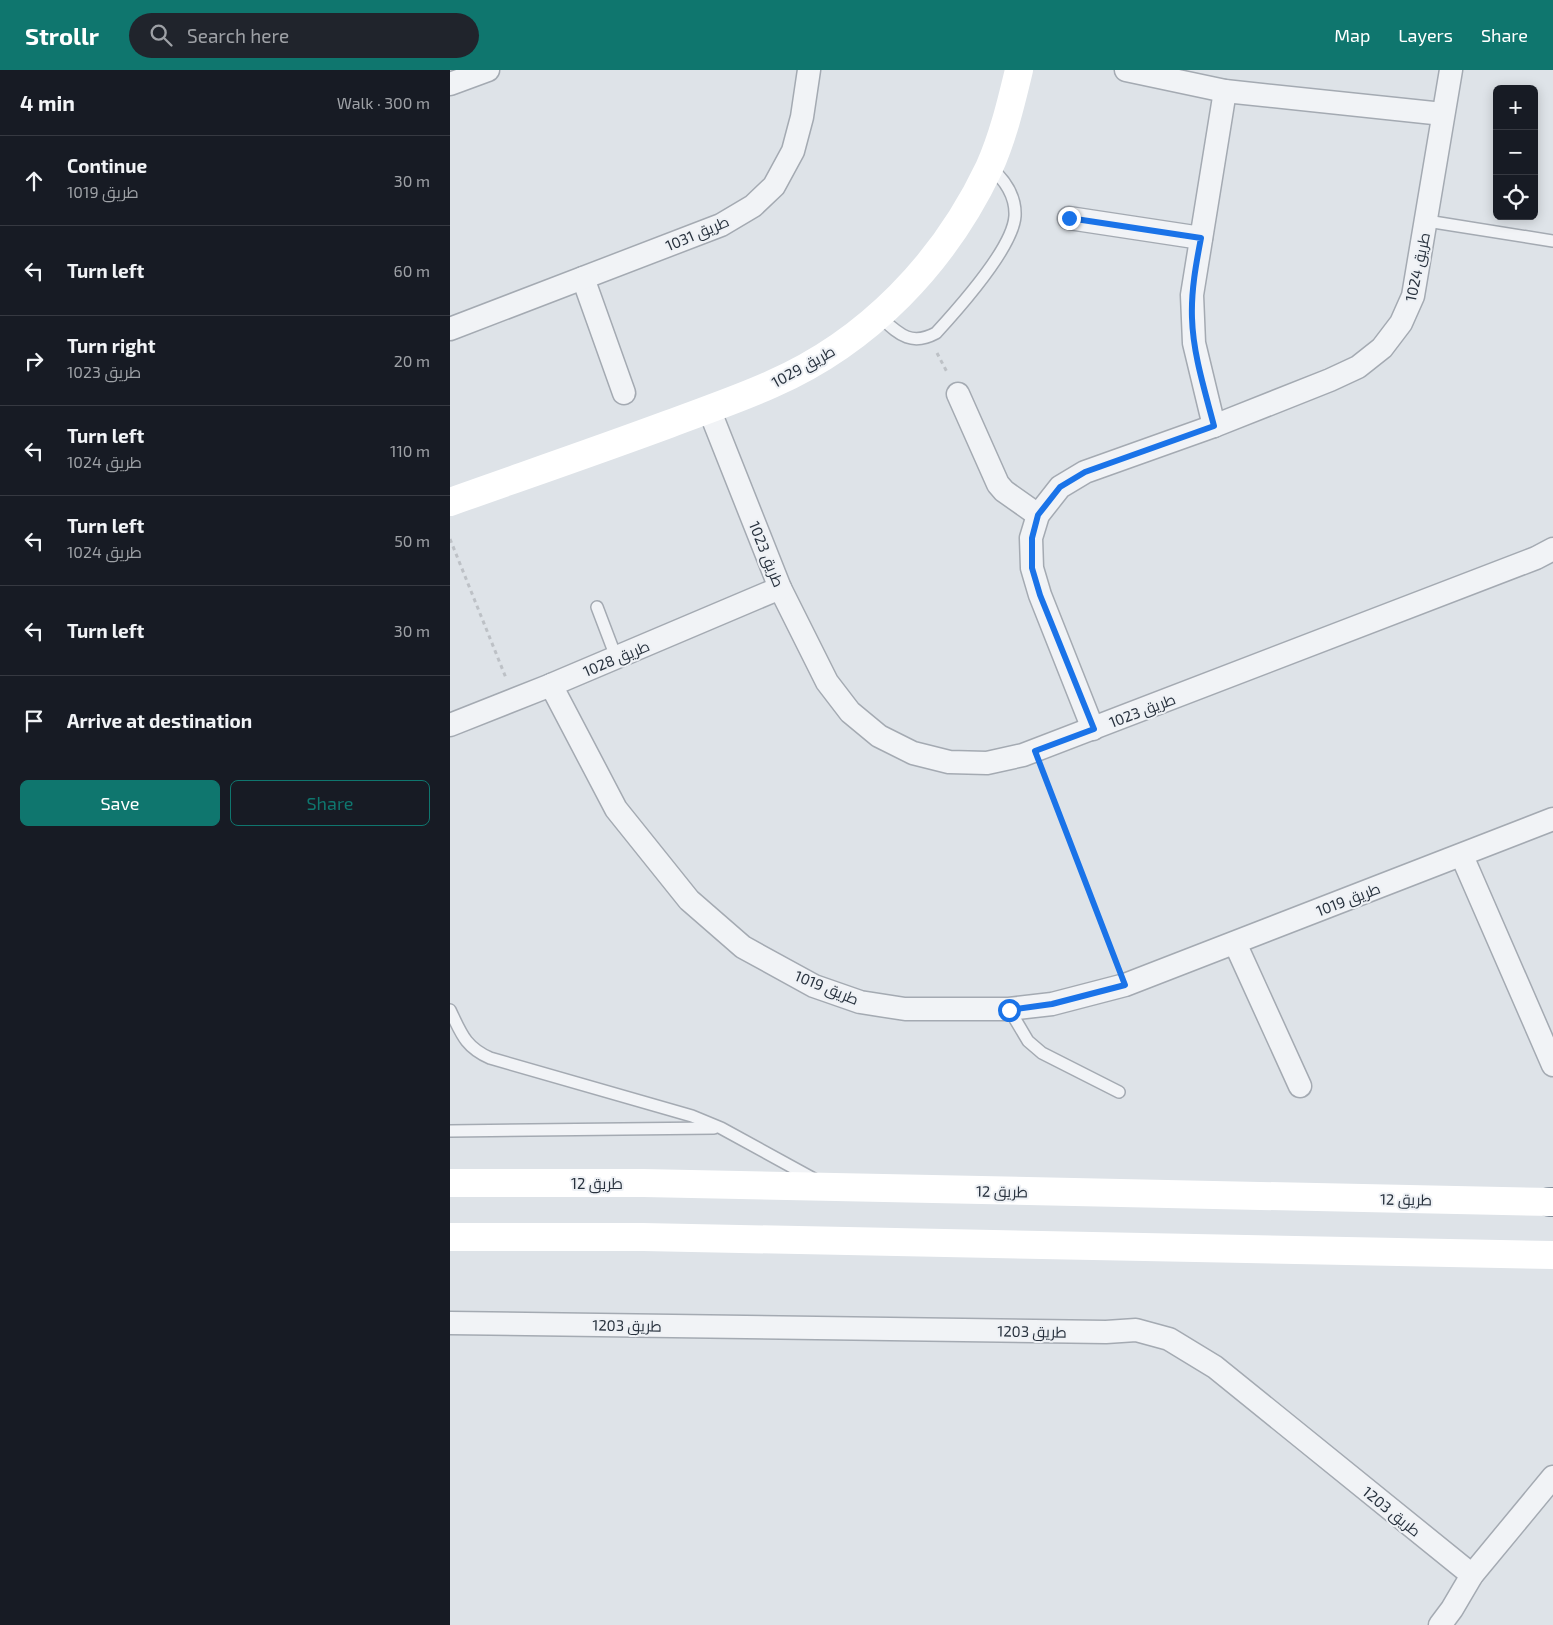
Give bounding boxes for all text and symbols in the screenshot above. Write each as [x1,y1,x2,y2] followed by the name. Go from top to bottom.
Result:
[129,13,479,58] search box
[25,21,99,50] text: Strollr
[147,21,175,49] icon: search
[187,24,289,47] text: Search here
[1334,24,1370,46] text: Map
[1398,24,1453,46] text: Layers
[1481,24,1528,46] text: Share
[1493,85,1538,220] map controls
[1493,85,1538,130] button: +
[20,90,75,115] text: 4 min
[337,93,430,112] text: Walk · 300 m
[1493,130,1538,175] button: −
[67,154,147,177] text: Continue
[20,167,48,195] icon: ahead
[394,171,430,190] text: 30 m
[1493,175,1538,220] button: locate
[67,182,139,201] text: طريق 1019
[1058,207,1081,230] route end
[663,212,732,256] street label: طريق 1031
[1401,231,1435,304] street label: طريق 1024
[20,257,48,285] icon: left
[67,259,144,282] text: Turn left
[394,261,430,280] text: 60 m
[67,334,155,357] text: Turn right
[768,341,839,393] street label: طريق 1029
[20,347,48,375] icon: right
[394,351,430,370] text: 20 m
[67,362,141,381] text: طريق 1023
[67,424,144,447] text: Turn left
[20,437,48,465] icon: left
[390,441,430,460] text: 110 m
[67,452,142,471] text: طريق 1024
[67,514,144,537] text: Turn left
[744,518,788,590] street label: طريق 1023
[20,527,48,555] icon: left
[394,531,430,550] text: 50 m
[67,542,142,561] text: طريق 1024
[20,617,48,645] icon: left
[67,619,144,642] text: Turn left
[394,621,430,640] text: 30 m
[580,636,653,682] street label: طريق 1028
[1106,689,1178,733] street label: طريق 1023
[20,707,48,735] icon: arrive
[67,709,252,732] text: Arrive at destination
[20,780,220,826] button: Save
[230,780,430,826] button: Share
[1313,879,1383,921] street label: طريق 1019
[792,966,862,1010] street label: طريق 1019
[998,999,1021,1022] route start
[571,1174,623,1194] street label: طريق 12
[976,1182,1028,1202] street label: طريق 12
[1380,1190,1432,1210] street label: طريق 12
[592,1315,662,1337] street label: طريق 1203
[997,1321,1067,1343] street label: طريق 1203
[1358,1482,1425,1541] street label: طريق 1203

